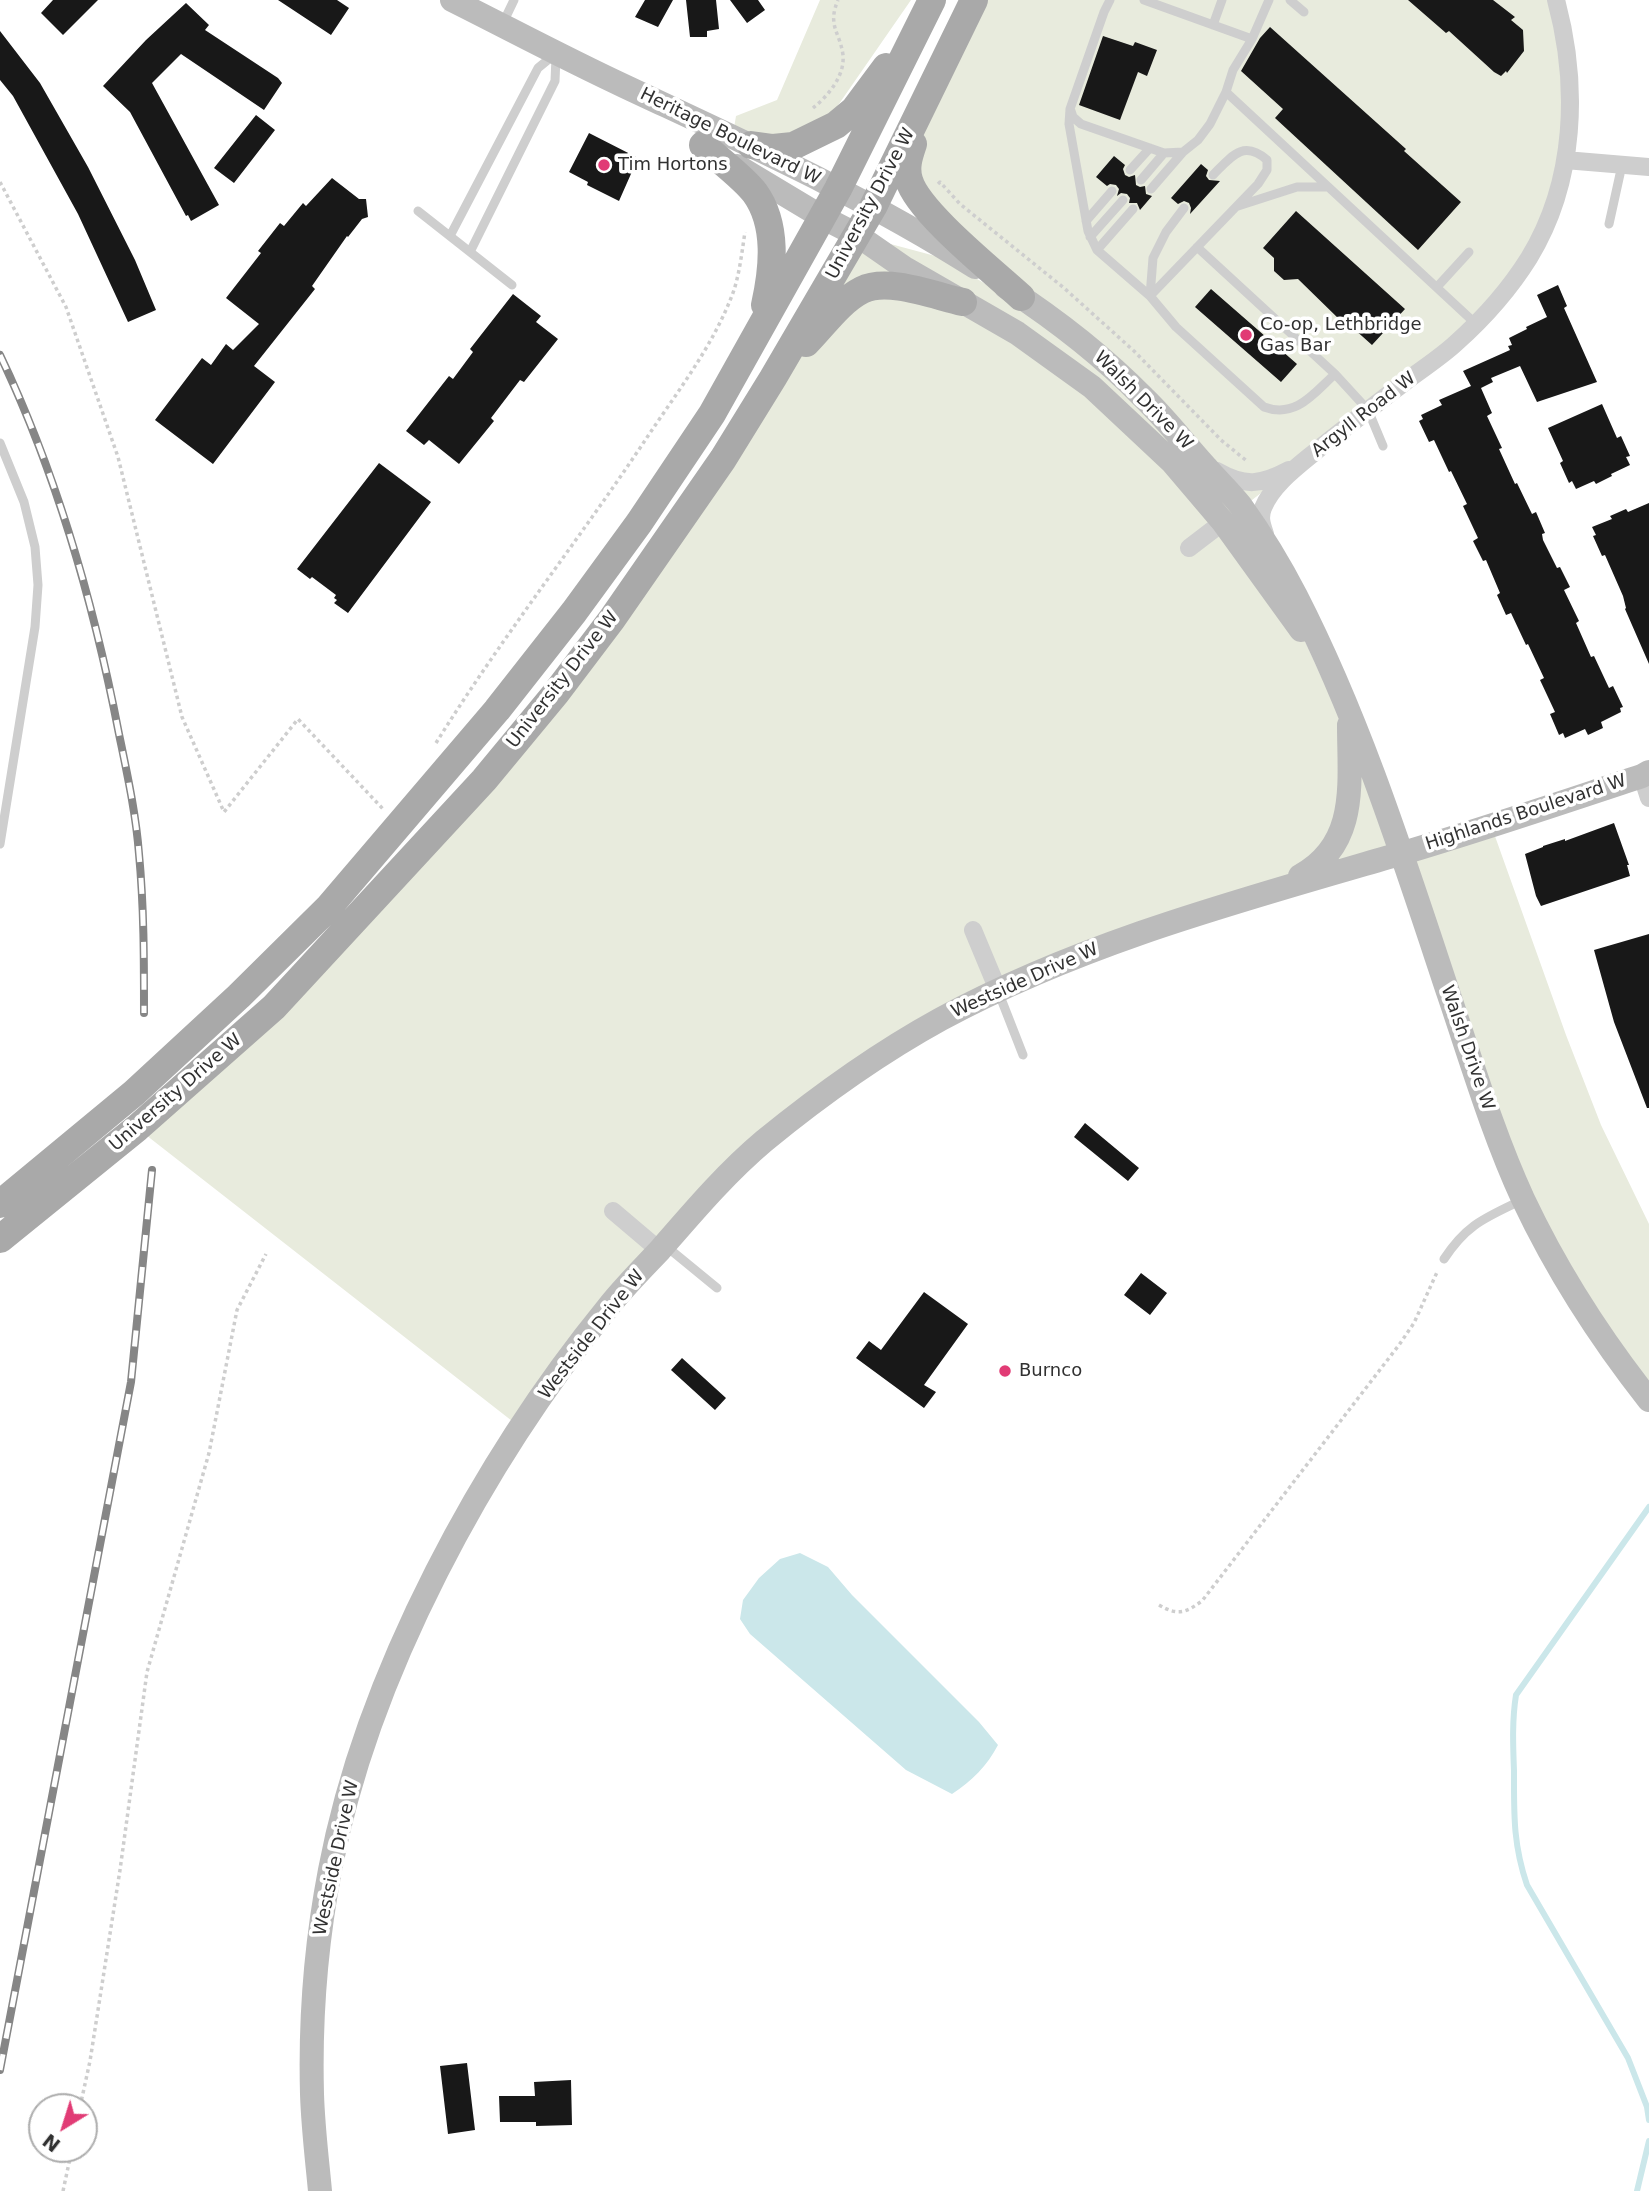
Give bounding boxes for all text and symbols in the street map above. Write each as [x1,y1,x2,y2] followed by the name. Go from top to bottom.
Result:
[636,84,824,190] street label: Heritage Boulevard W
[822,125,920,283] street label: University Drive W
[618,154,728,176] place label: Tim Hortons
[596,157,612,173] marker: Tim Hortons
[1260,314,1422,356] place label: Co-op, Lethbridge Gas Bar
[1238,327,1254,343] marker: Co-op, Lethbridge Gas Bar
[1089,347,1197,455] street label: Walsh Drive W
[1308,368,1420,462] street label: Argyll Road W
[503,607,623,753] street label: University Drive W
[1423,770,1629,856] street label: Highlands Boulevard W
[948,939,1102,1023] street label: Westside Drive W
[1436,983,1498,1113] street label: Walsh Drive W
[106,1030,246,1156] street label: University Drive W
[535,1266,649,1404] street label: Westside Drive W
[1019,1360,1082,1382] place label: Burnco
[997,1363,1013,1379] marker: Burnco
[310,1778,364,1938] street label: Westside Drive W
[28,2093,98,2163] north arrow
[38,2129,64,2157] text: N

